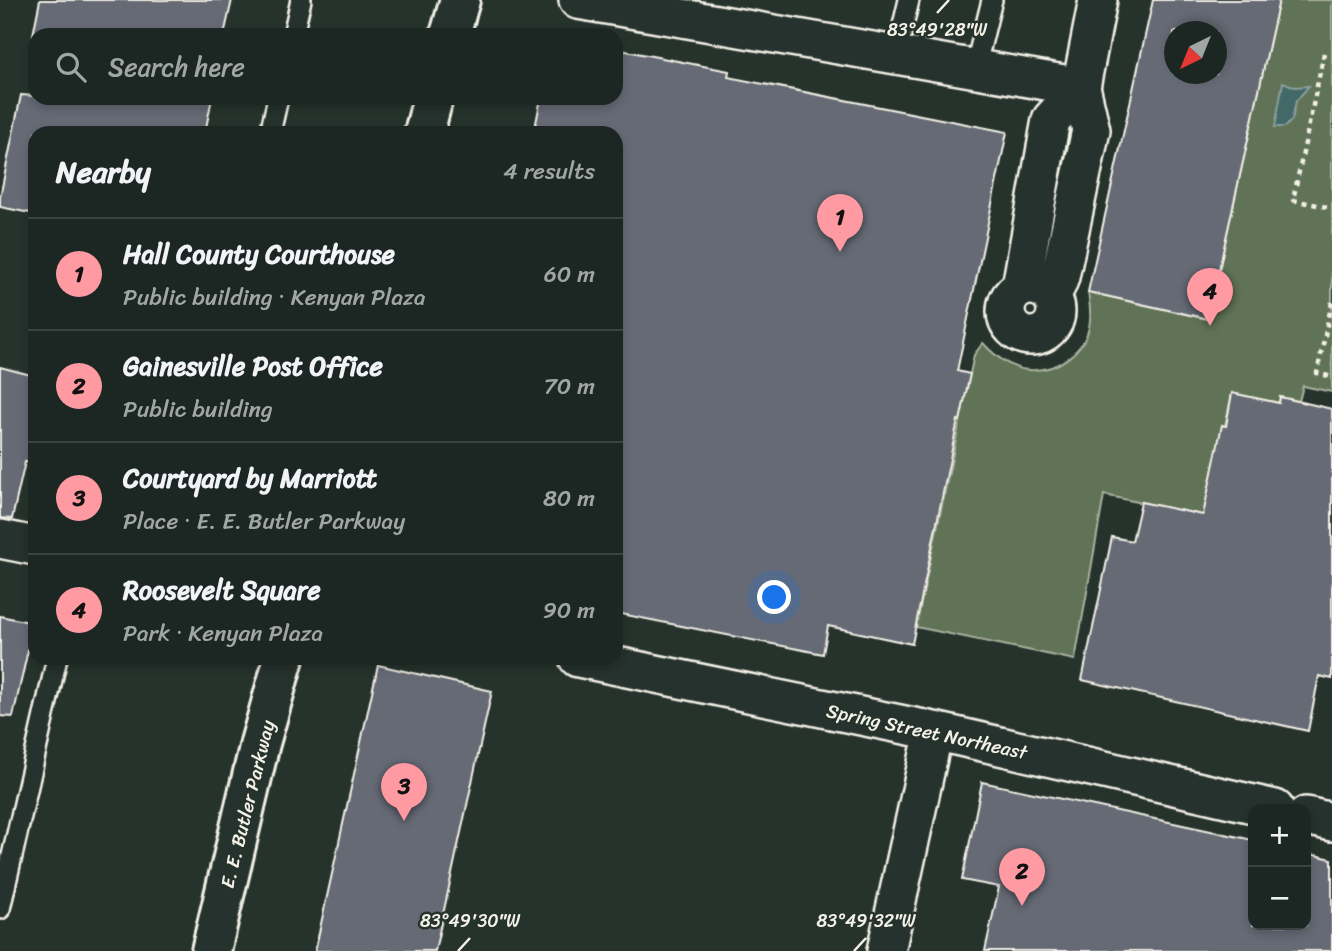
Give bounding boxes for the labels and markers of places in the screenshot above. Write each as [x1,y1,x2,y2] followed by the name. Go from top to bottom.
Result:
[817,194,863,252] pin: 1
[1187,268,1233,326] pin: 4
[381,763,427,821] pin: 3
[999,848,1045,906] pin: 2

